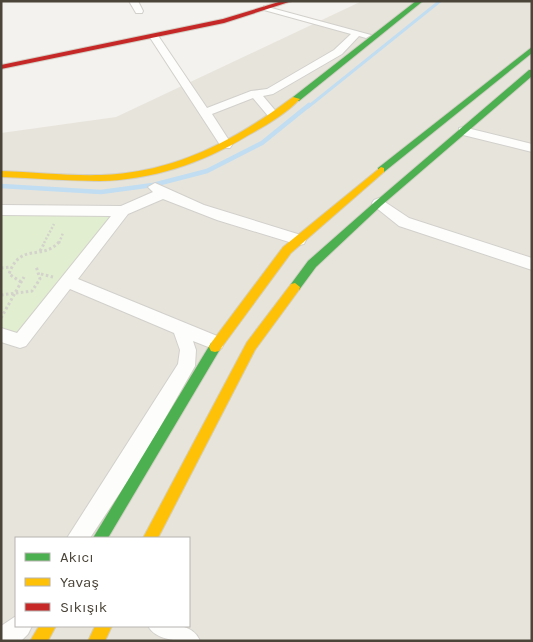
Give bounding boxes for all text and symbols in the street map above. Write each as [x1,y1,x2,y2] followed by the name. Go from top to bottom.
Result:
[15,537,190,627] legend
[60,548,94,566] text: Akıcı
[60,573,99,591] text: Yavaş
[60,598,107,616] text: Sıkışık

